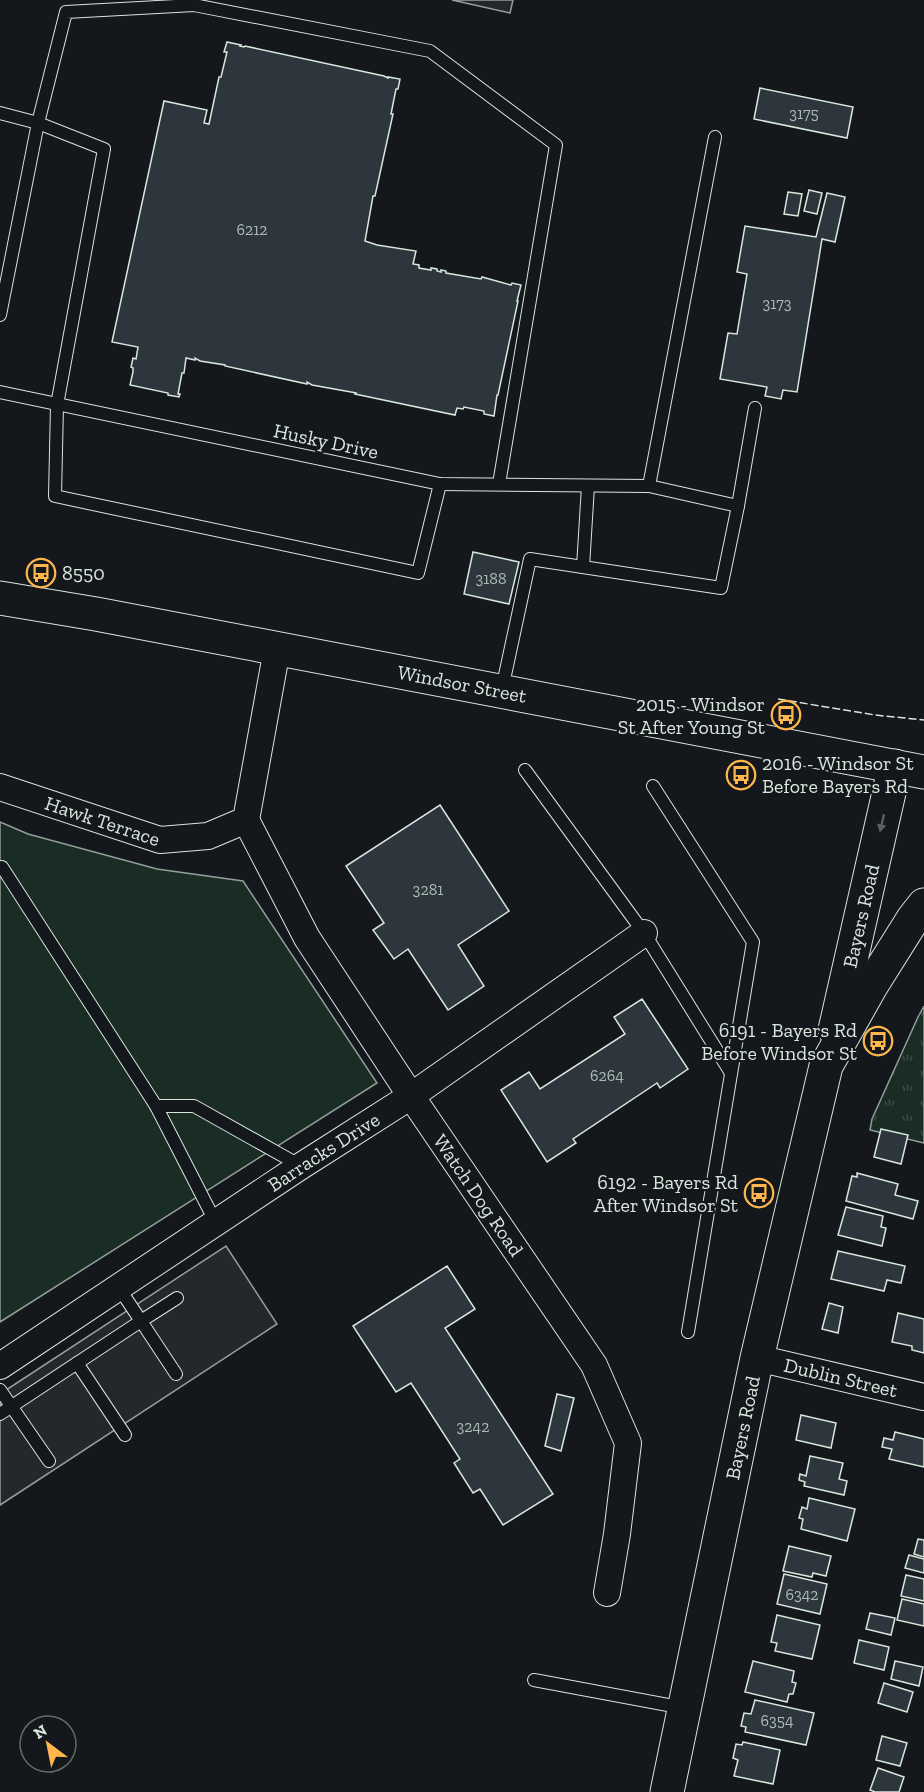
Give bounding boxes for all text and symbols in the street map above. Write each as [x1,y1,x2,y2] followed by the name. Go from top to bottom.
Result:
[789,104,819,123] house number: 3175
[236,220,268,239] house number: 6212
[762,294,792,313] house number: 3173
[271,418,381,464] street label: Husky Drive
[25,557,57,589] bus stop icon: 8550
[62,561,105,585] place label: 8550
[475,569,507,588] house number: 3188
[396,660,529,708] street label: Windsor Street
[618,692,766,739] place label: 2015 - Windsor St After Young St
[770,699,802,731] bus stop icon: 2015 - Windsor St After Young St
[762,751,914,798] place label: 2016 - Windsor St Before Bayers Rd
[725,759,757,791] bus stop icon: 2016 - Windsor St Before Bayers Rd
[42,791,163,851] street label: Hawk Terrace
[877,814,886,833] one-way arrow
[838,862,884,970] street label: Bayers Road
[413,880,443,899] house number: 3281
[701,1018,858,1065] place label: 6191 - Bayers Rd Before Windsor St
[862,1025,894,1057] bus stop icon: 6191 - Bayers Rd Before Windsor St
[590,1066,624,1085] house number: 6264
[263,1107,384,1197] street label: Barracks Drive
[428,1130,529,1261] street label: Watch Dog Road
[594,1170,739,1217] place label: 6192 - Bayers Rd After Windsor St
[743,1177,775,1209] bus stop icon: 6192 - Bayers Rd After Windsor St
[782,1353,900,1403] street label: Dublin Street
[720,1374,765,1482] street label: Bayers Road
[457,1417,489,1436] house number: 3242
[785,1585,819,1604] house number: 6342
[760,1711,794,1730] house number: 6354
[18,1714,78,1774] north arrow
[30,1720,51,1743] text: N

